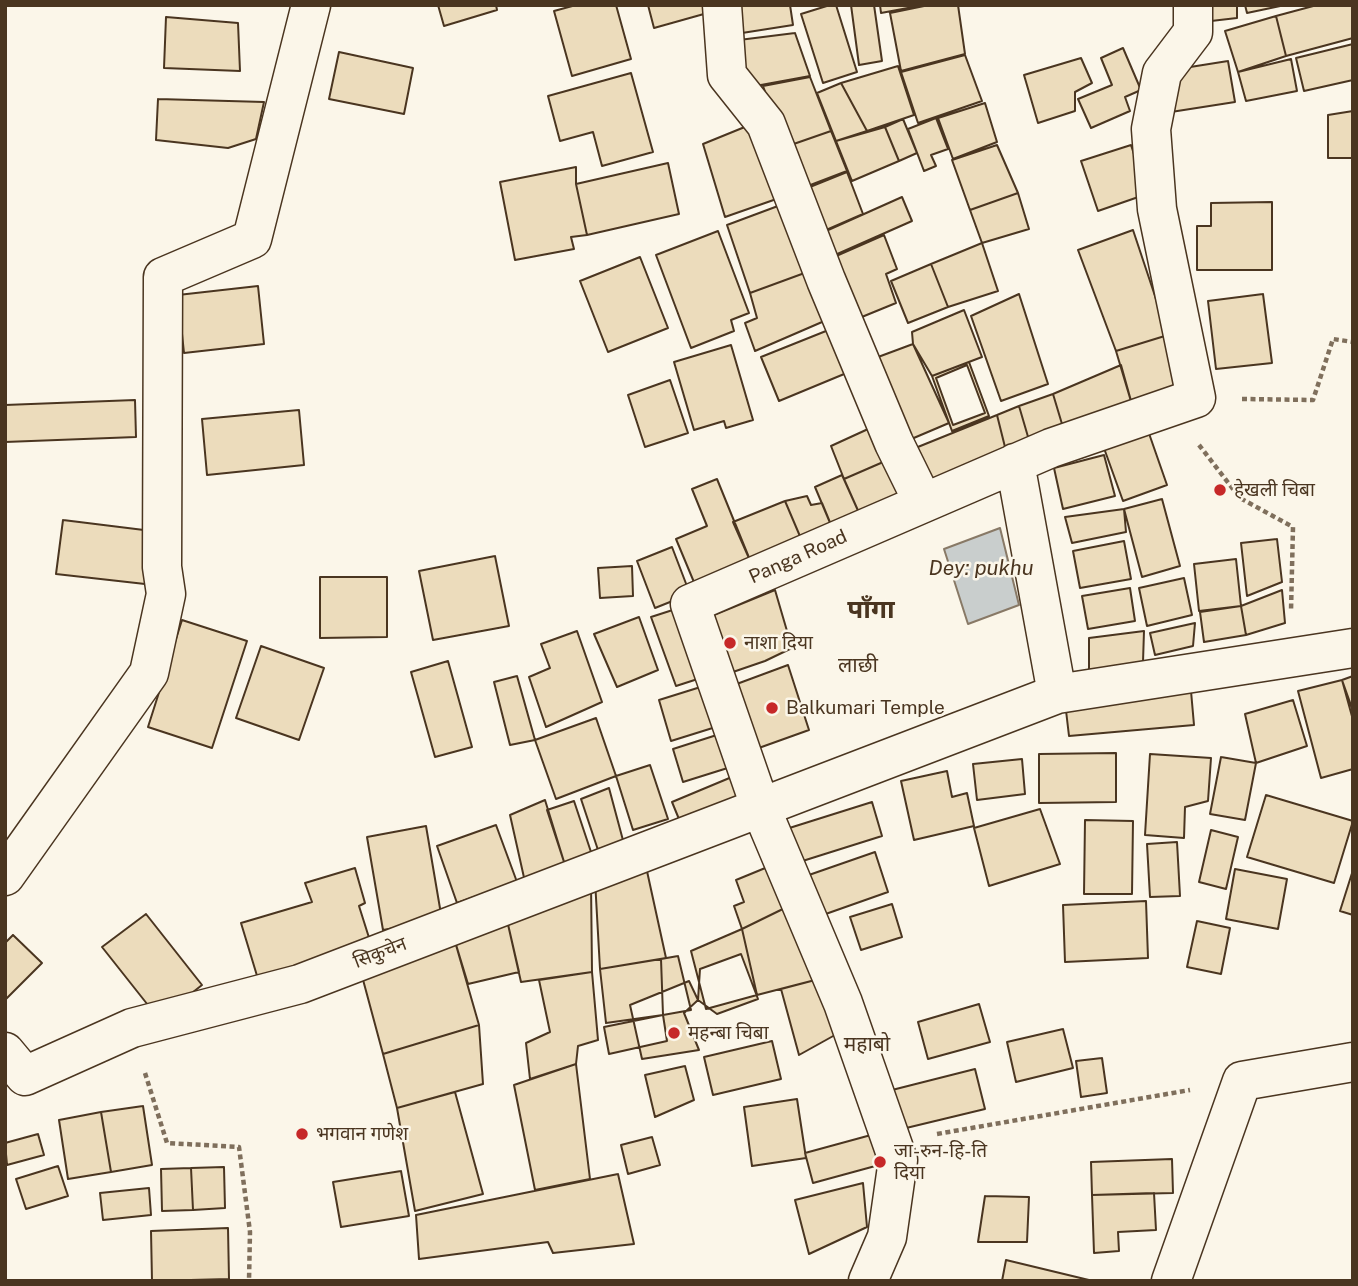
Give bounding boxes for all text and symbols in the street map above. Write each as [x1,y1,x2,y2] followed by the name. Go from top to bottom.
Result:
[1234,479,1315,501] place label: हेखली चिबा
[1212,482,1228,498] marker: हेखली चिबा
[745,525,851,589] street label: Panga Road
[929,556,1033,582] water label: Dey: pukhu
[847,594,895,626] district label: पाँगा
[744,632,813,654] place label: नाशा दिया
[722,635,738,651] marker: नाशा दिया
[838,653,878,679] district label: लाछी
[786,697,945,719] place label: Balkumari Temple
[764,700,780,716] marker: Balkumari Temple
[350,933,410,973] street label: सिकुचेन
[688,1022,769,1044] place label: महन्बा चिबा
[666,1025,682,1041] marker: महन्बा चिबा
[844,1032,890,1058] district label: महाबो
[316,1123,408,1145] place label: भगवान गणेश
[294,1126,310,1142] marker: भगवान गणेश
[894,1140,987,1184] place label: जा-रुन-हि-ति दिया
[872,1154,888,1170] marker: जा-रुन-हि-ति दिया

